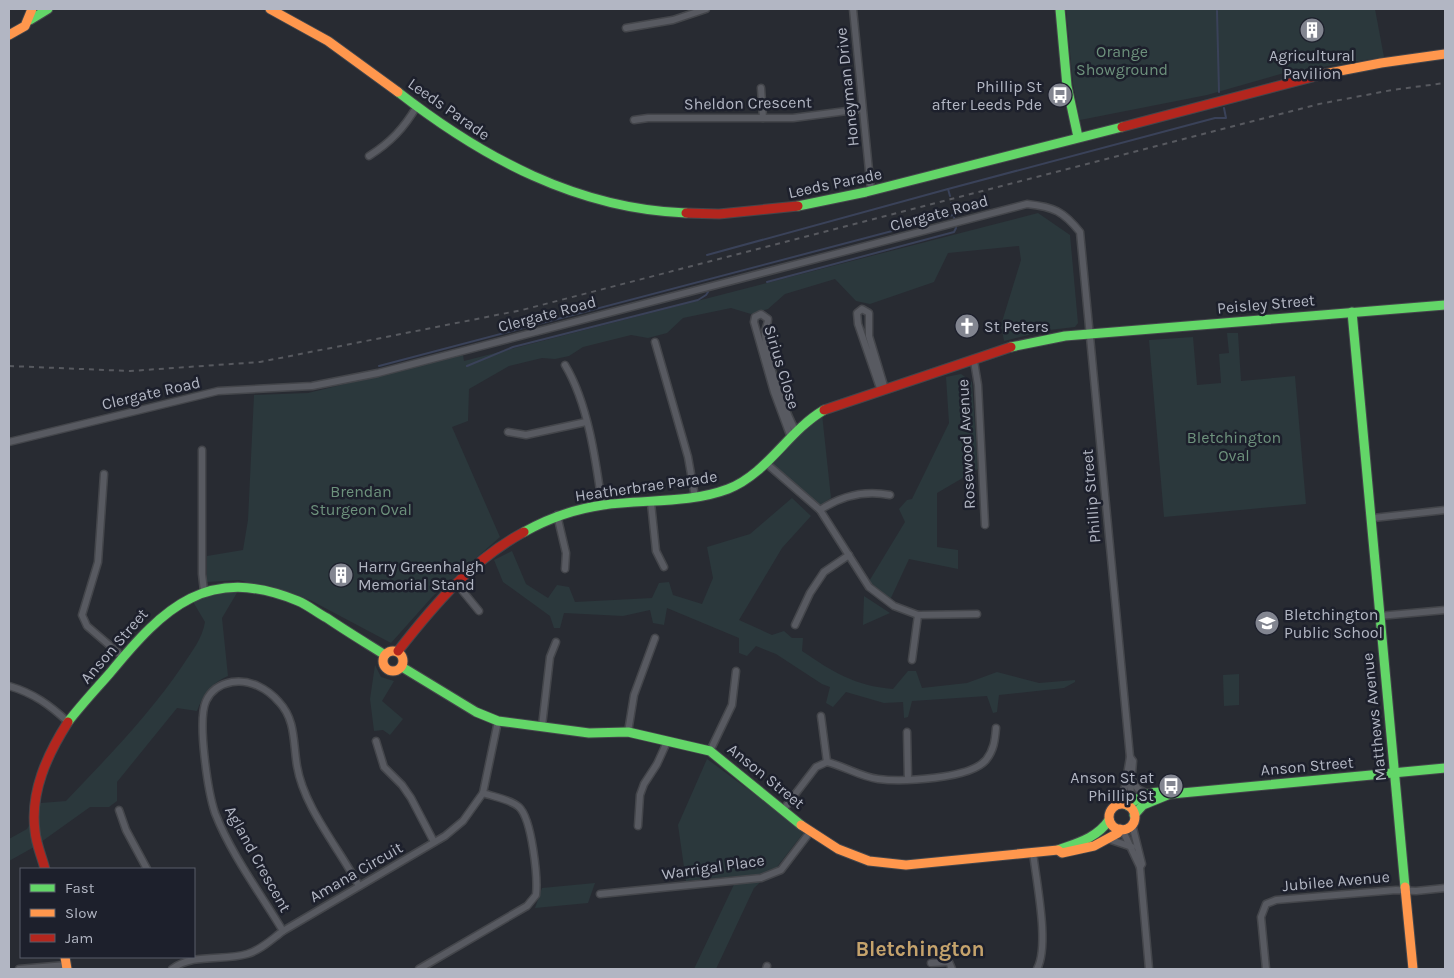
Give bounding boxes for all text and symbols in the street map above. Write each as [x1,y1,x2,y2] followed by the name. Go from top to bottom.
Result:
[1299,17,1325,43] building icon: Agricultural Pavilion
[831,27,863,147] street label: Honeyman Drive
[1076,42,1168,79] park label: Orange Showground
[1269,46,1355,83] place label: Agricultural Pavilion
[404,74,494,144] street label: Leeds Parade
[932,77,1042,114] place label: Phillip St after Leeds Pde
[1047,82,1073,108] bus stop icon: Phillip St after Leeds Pde
[684,92,812,114] street label: Sheldon Crescent
[786,164,884,202] street label: Leeds Parade
[888,191,990,235] street label: Clergate Road
[1216,290,1316,318] street label: Peisley Street
[496,292,598,336] street label: Clergate Road
[954,313,980,339] church icon: St Peters
[984,317,1049,336] place label: St Peters
[760,323,804,411] street label: Sirius Close
[100,372,202,414] street label: Clergate Road
[953,378,979,510] street label: Rosewood Avenue
[1187,428,1281,465] park label: Bletchington Oval
[1077,448,1105,544] street label: Phillip Street
[574,467,718,505] street label: Heatherbrae Parade
[310,482,412,519] park label: Brendan Sturgeon Oval
[358,557,484,594] place label: Harry Greenhalgh Memorial Stand
[328,562,354,588] building icon: Harry Greenhalgh Memorial Stand
[76,605,152,687] street label: Anson Street
[1284,605,1383,642] place label: Bletchington Public School
[1254,610,1280,636] school or university icon: Bletchington Public School
[1358,652,1390,782] street label: Matthews Avenue
[724,739,808,813] street label: Anson Street
[1260,752,1354,780] street label: Anson Street
[1070,768,1154,805] place label: Anson St at Phillip St
[1158,773,1184,799] bus stop icon: Anson St at Phillip St
[221,802,295,916] street label: Agland Crescent
[306,838,406,906] street label: Amana Circuit
[660,850,766,884] street label: Warrigal Place
[1281,867,1391,895] street label: Jubilee Avenue
[20,868,195,958] legend
[65,879,95,897] text: Fast
[65,904,97,922] text: Slow
[65,929,93,947] text: Jam
[855,937,985,961] district label: Bletchington

